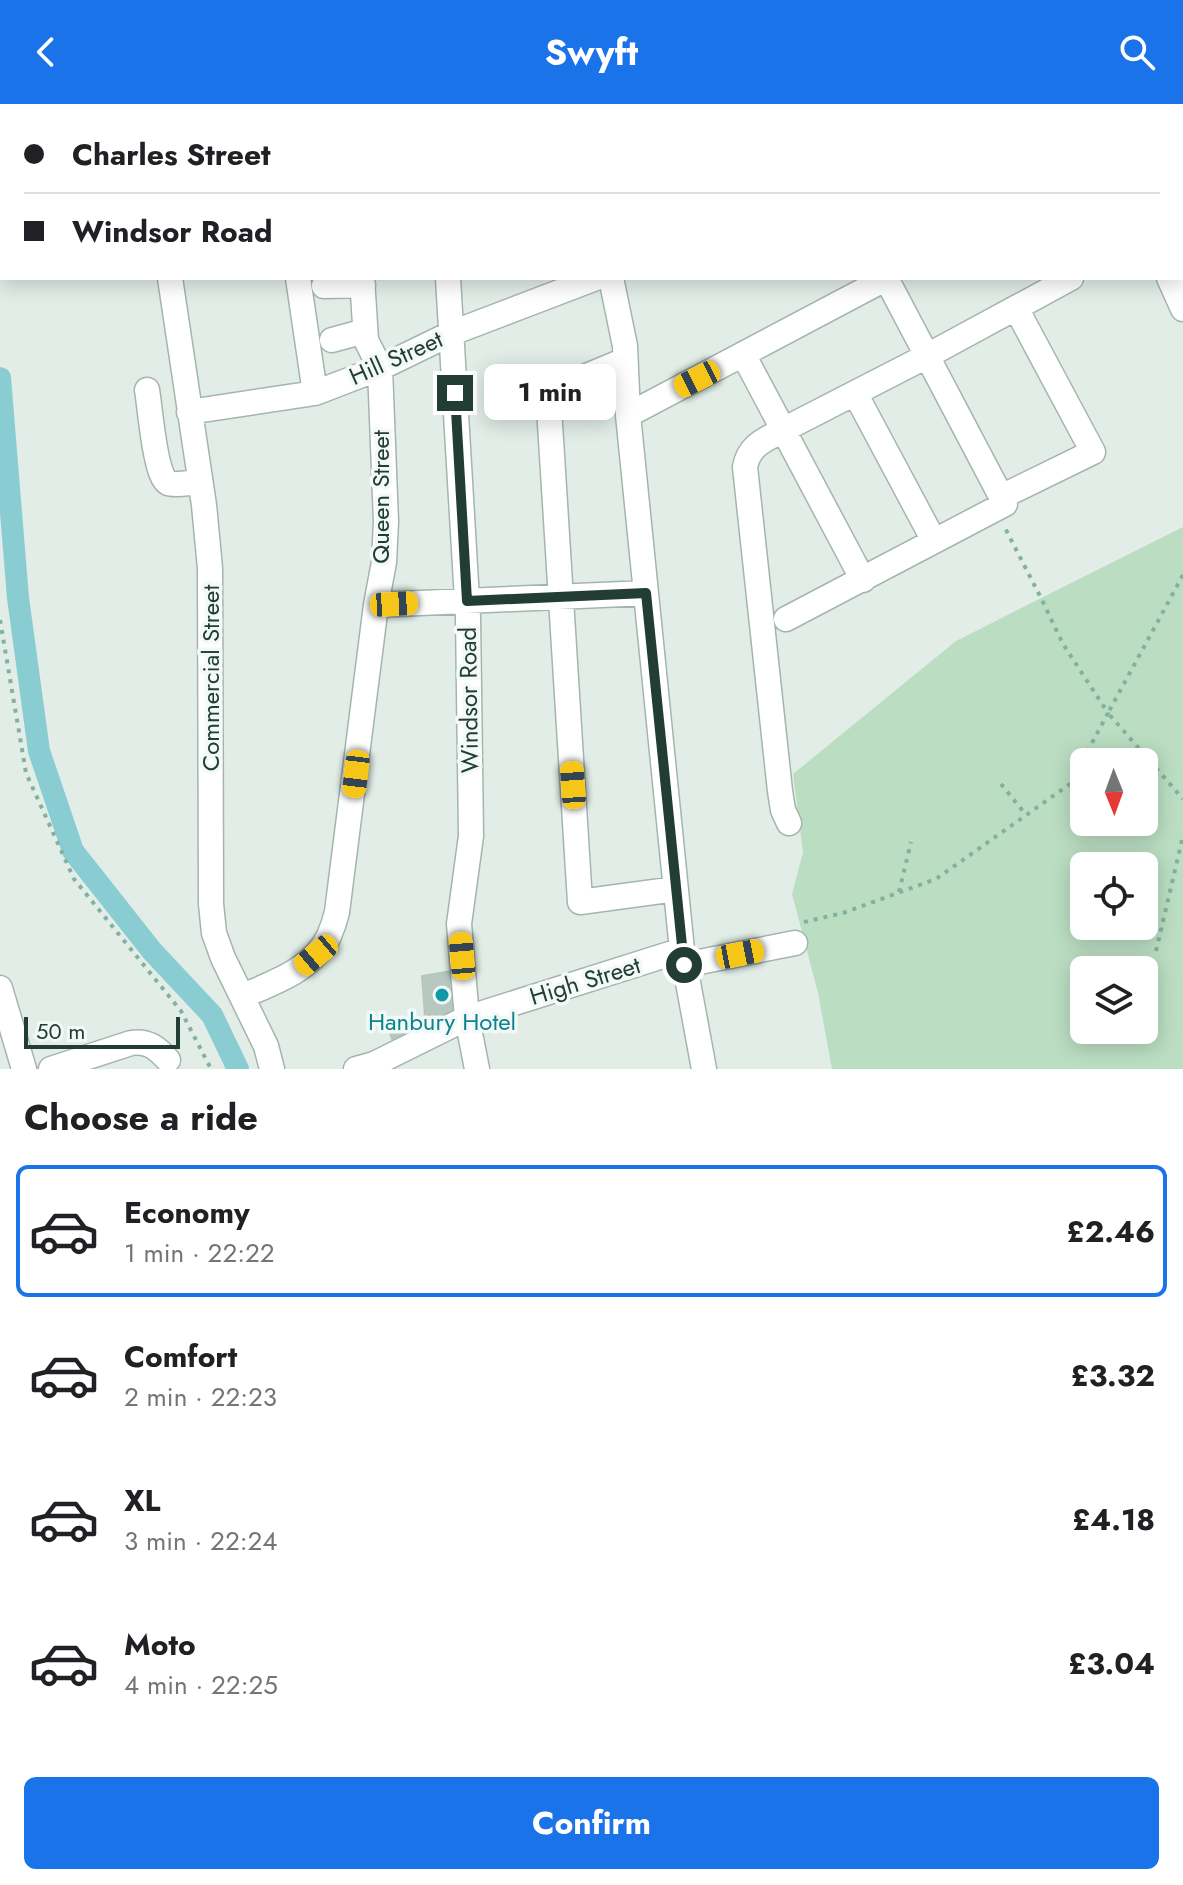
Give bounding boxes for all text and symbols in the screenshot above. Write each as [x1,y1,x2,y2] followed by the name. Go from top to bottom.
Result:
[545,26,638,78] text: Swyft
[24,30,68,74] icon: back
[1115,30,1159,74] icon: search
[72,133,271,176] text: Charles Street
[72,210,273,253] text: Windsor Road
[344,321,448,394] street label: Hill Street
[670,357,724,401] car
[483,365,615,421] callout: 1 min
[518,373,582,411] text: 1 min
[437,375,473,411] route end
[363,430,398,564] street label: Queen Street
[193,585,228,771] street label: Commercial Street
[369,591,419,617] car
[450,627,487,773] street label: Windsor Road
[1070,748,1158,836] north arrow
[1070,748,1158,1044] map controls
[341,749,371,799] car
[559,760,587,810] car
[1070,852,1158,940] button: locate
[290,930,342,980] car
[448,931,476,981] car
[714,938,766,970] car
[525,947,645,1014] street label: High Street
[666,947,702,983] route start
[1070,956,1158,1044] button: layers
[433,986,451,1004] marker: Hanbury Hotel
[368,1004,516,1039] place label: Hanbury Hotel
[24,1013,180,1049] scale bar
[36,1015,85,1047] text: 50 m
[24,1091,258,1143] text: Choose a ride
[124,1191,250,1234] text: Economy
[28,1195,100,1267] icon: car
[1066,1210,1155,1253] text: £2.46
[124,1234,275,1272] text: 1 min · 22:22
[124,1335,237,1378] text: Comfort
[28,1339,100,1411] icon: car
[1071,1354,1155,1397] text: £3.32
[124,1378,277,1416] text: 2 min · 22:23
[124,1479,160,1522] text: XL
[28,1483,100,1555] icon: car
[1072,1498,1155,1541] text: £4.18
[124,1522,277,1560] text: 3 min · 22:24
[124,1623,196,1666] text: Moto
[28,1627,100,1699] icon: car
[1068,1642,1155,1685] text: £3.04
[124,1666,278,1704] text: 4 min · 22:25
[24,1777,1159,1869] button: Confirm

